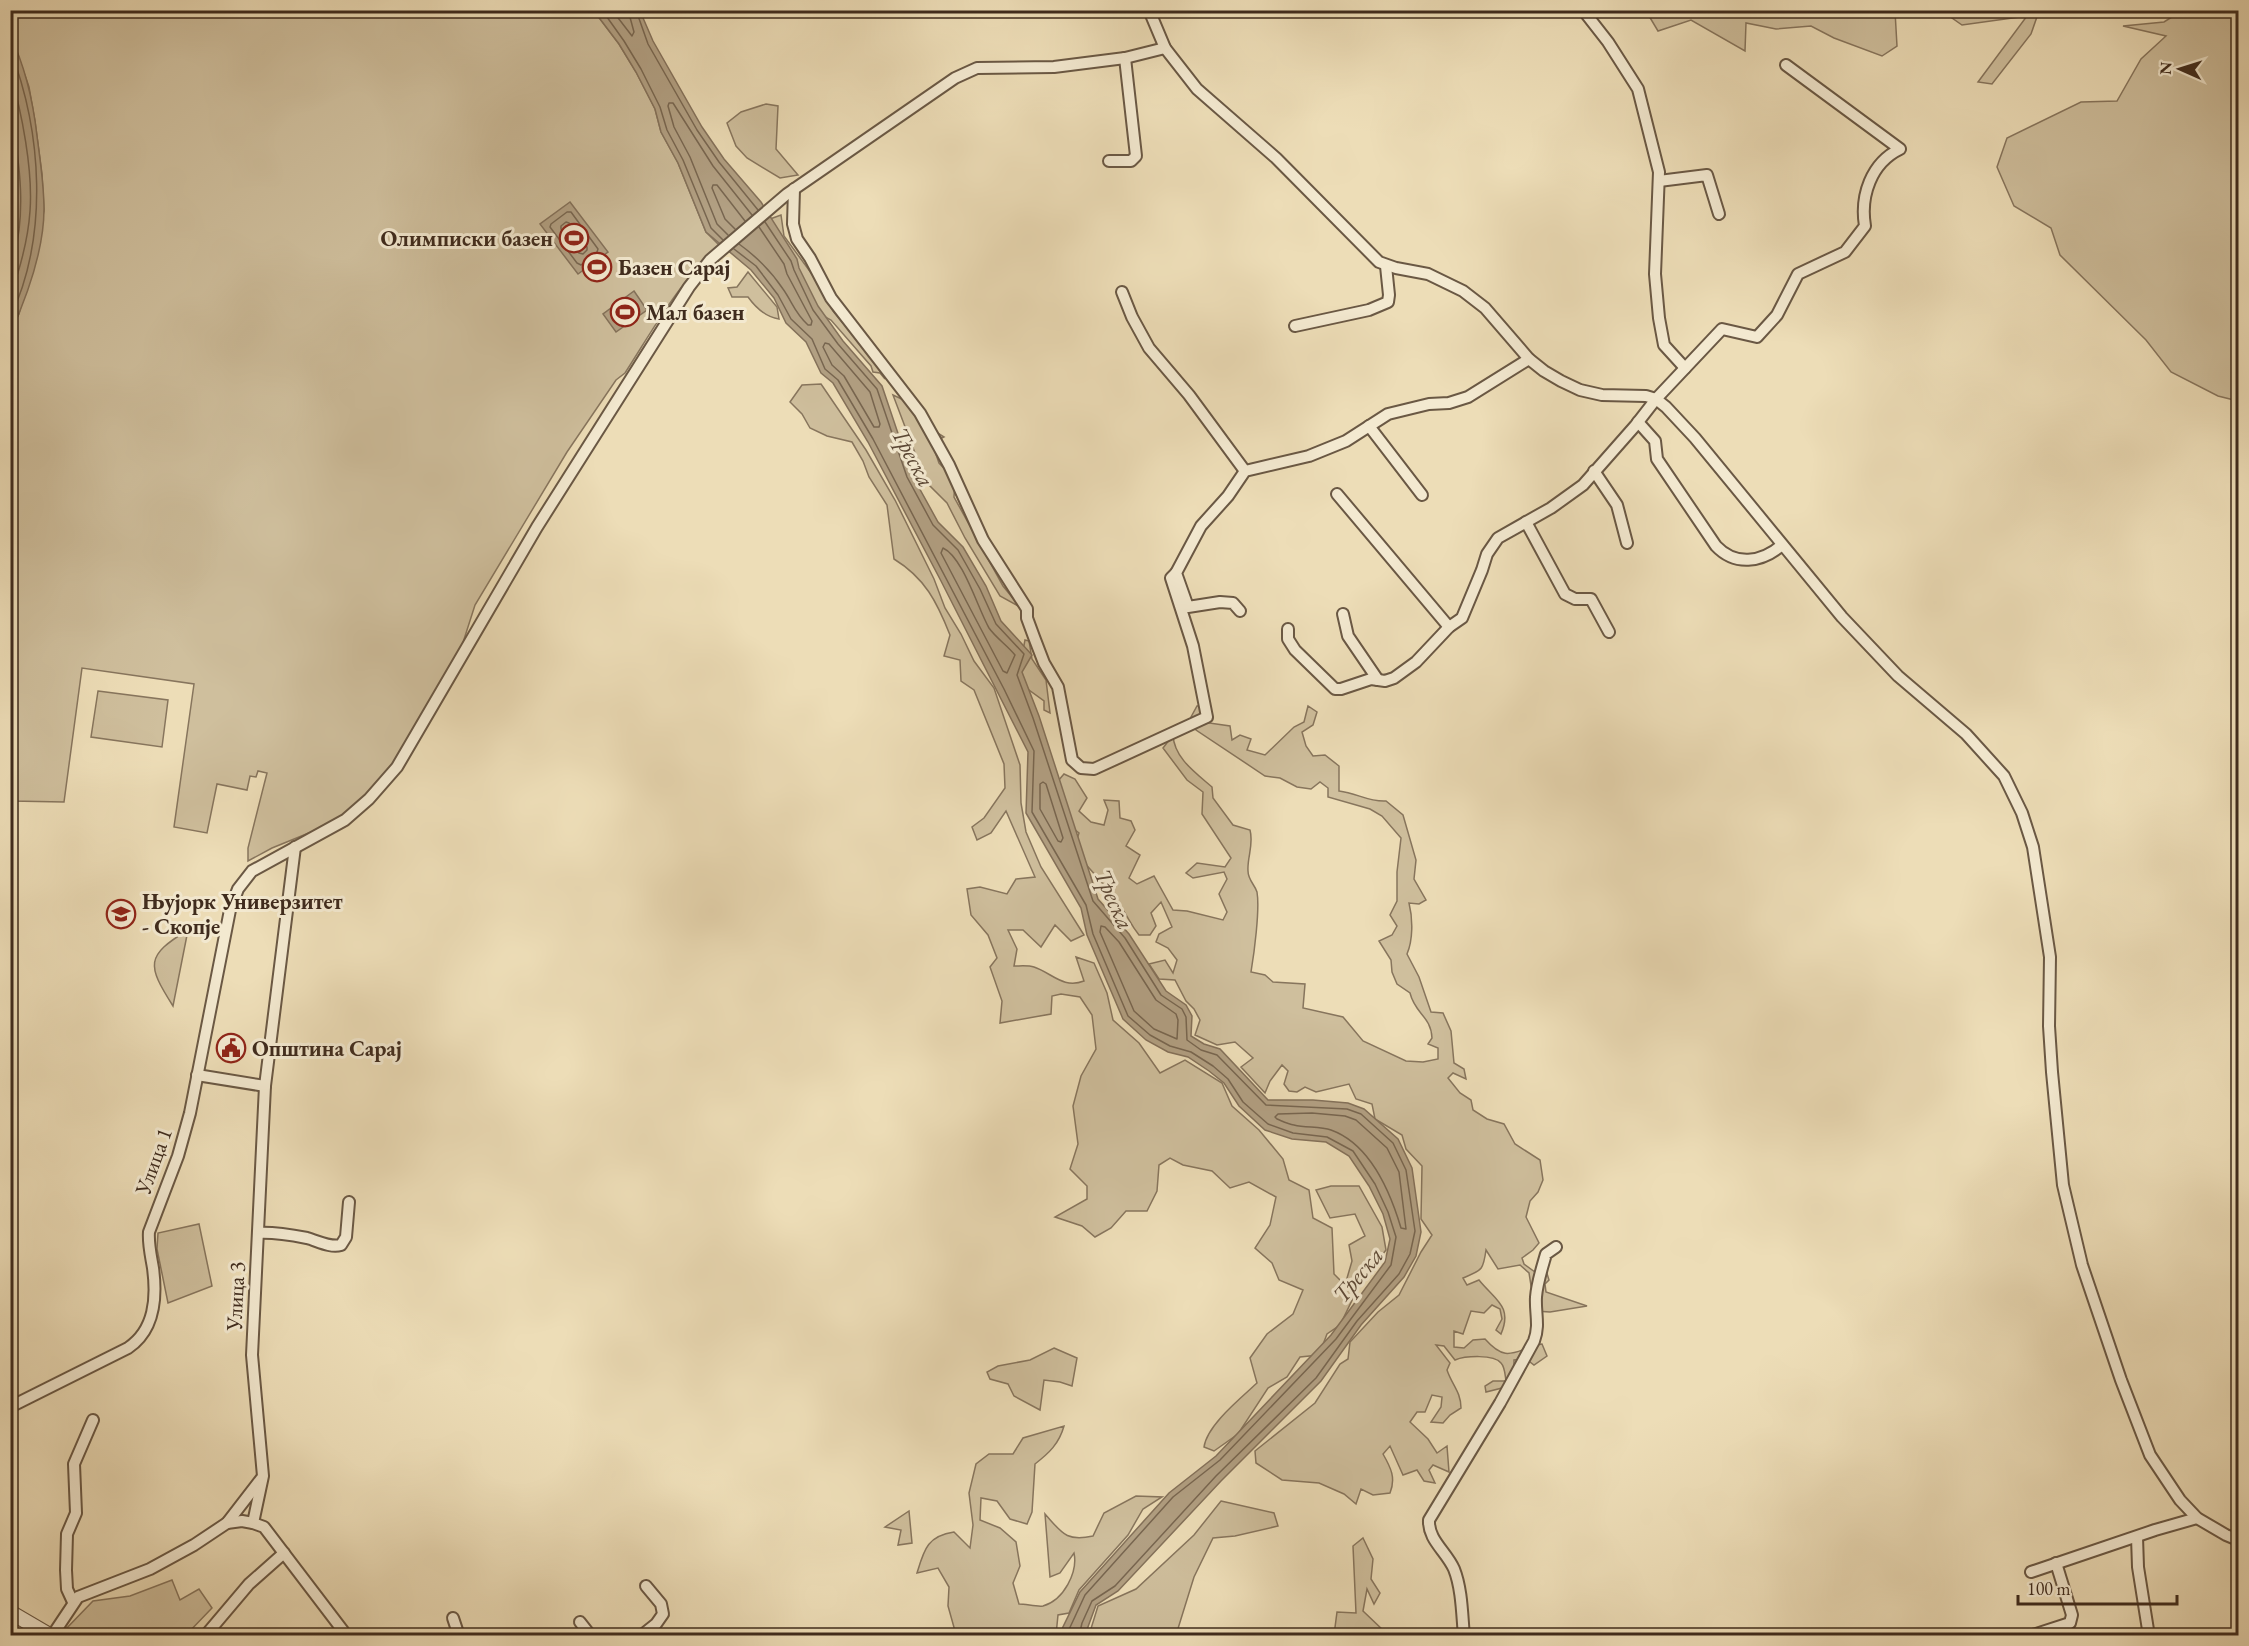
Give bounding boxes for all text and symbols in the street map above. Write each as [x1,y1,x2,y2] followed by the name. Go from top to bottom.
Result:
[2150,39,2210,99] north arrow
[2155,61,2176,75] text: N
[558,222,590,254] sports icon: Олимписки базен
[381,224,553,253] place label: Олимписки базен
[581,251,613,283] sports icon: Базен Сарај
[618,253,730,282] place label: Базен Сарај
[609,296,641,328] sports icon: Мал базен
[646,298,745,327] place label: Мал базен
[885,421,942,492] water label: Треска
[1087,863,1142,934] water label: Треска
[142,887,343,941] place label: Њујорк Универзитет - Скопје
[105,898,137,930] school or university icon: Њујорк Универзитет - Скопје
[215,1032,247,1064] public building icon: Општина Сарај
[252,1034,402,1063] place label: Општина Сарај
[128,1124,179,1200] street label: Улица 1
[1325,1240,1390,1309] water label: Треска
[219,1261,252,1332] street label: Улица 3
[2018,1568,2177,1606] scale bar
[2027,1577,2071,1600] text: 100 m

